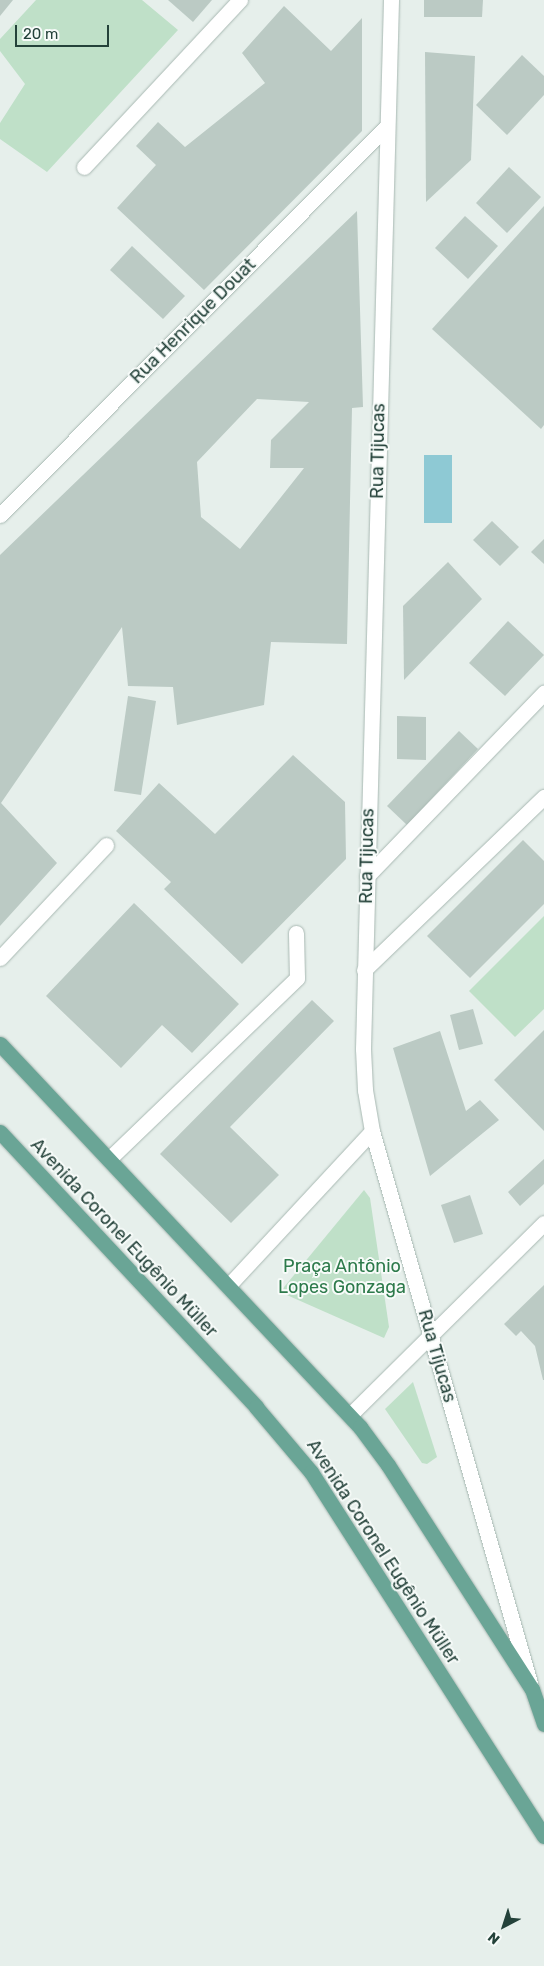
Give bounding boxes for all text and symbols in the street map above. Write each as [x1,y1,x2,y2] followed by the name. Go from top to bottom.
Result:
[18,15,111,47] scale bar
[23,25,58,43] text: 20 m
[126,254,260,388] street label: Rua Henrique Douat
[366,403,390,499] street label: Rua Tijucas
[355,808,379,904] street label: Rua Tijucas
[26,1134,222,1342] street label: Avenida Coronel Eugênio Müller
[278,1256,406,1298] park label: Praça Antônio Lopes Gonzaga
[413,1307,461,1405] street label: Rua Tijucas
[302,1435,464,1669] street label: Avenida Coronel Eugênio Müller
[479,1901,529,1951] north arrow
[485,1928,503,1948] text: N

